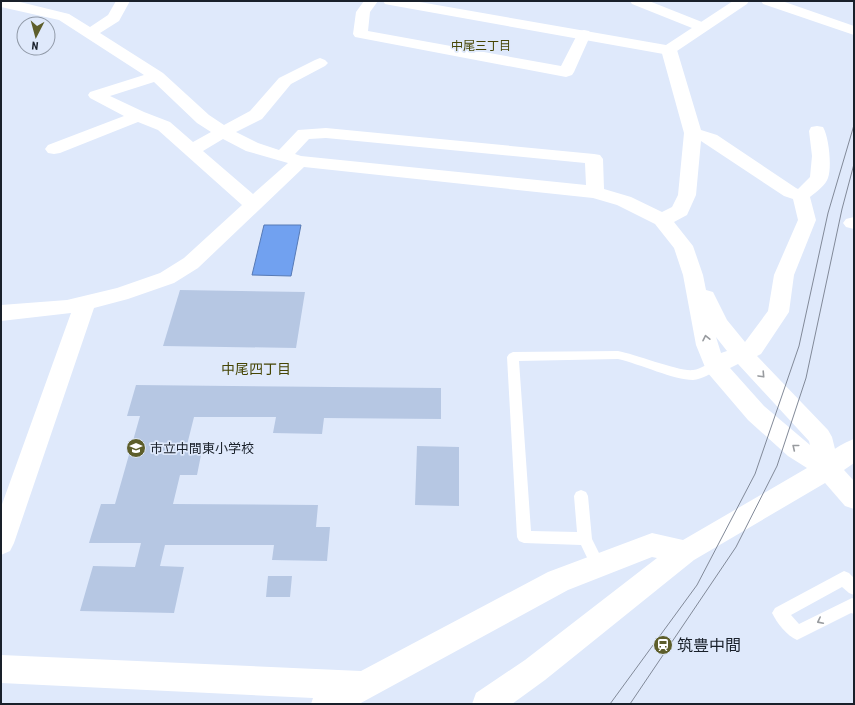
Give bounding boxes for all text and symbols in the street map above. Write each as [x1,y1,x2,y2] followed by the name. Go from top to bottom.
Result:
[16,16,56,56] north arrow
[31,39,39,52] text: N
[451,39,511,53] district label: 中尾三丁目
[702,335,711,341] one-way arrow
[221,361,291,377] district label: 中尾四丁目
[757,370,765,378] one-way arrow
[125,437,147,459] school or university icon: 市立中間東小学校
[150,441,254,456] place label: 市立中間東小学校
[793,445,800,452] one-way arrow
[817,616,824,624] one-way arrow
[652,634,674,656] station icon: 筑豊中間
[677,636,741,655] place label: 筑豊中間

